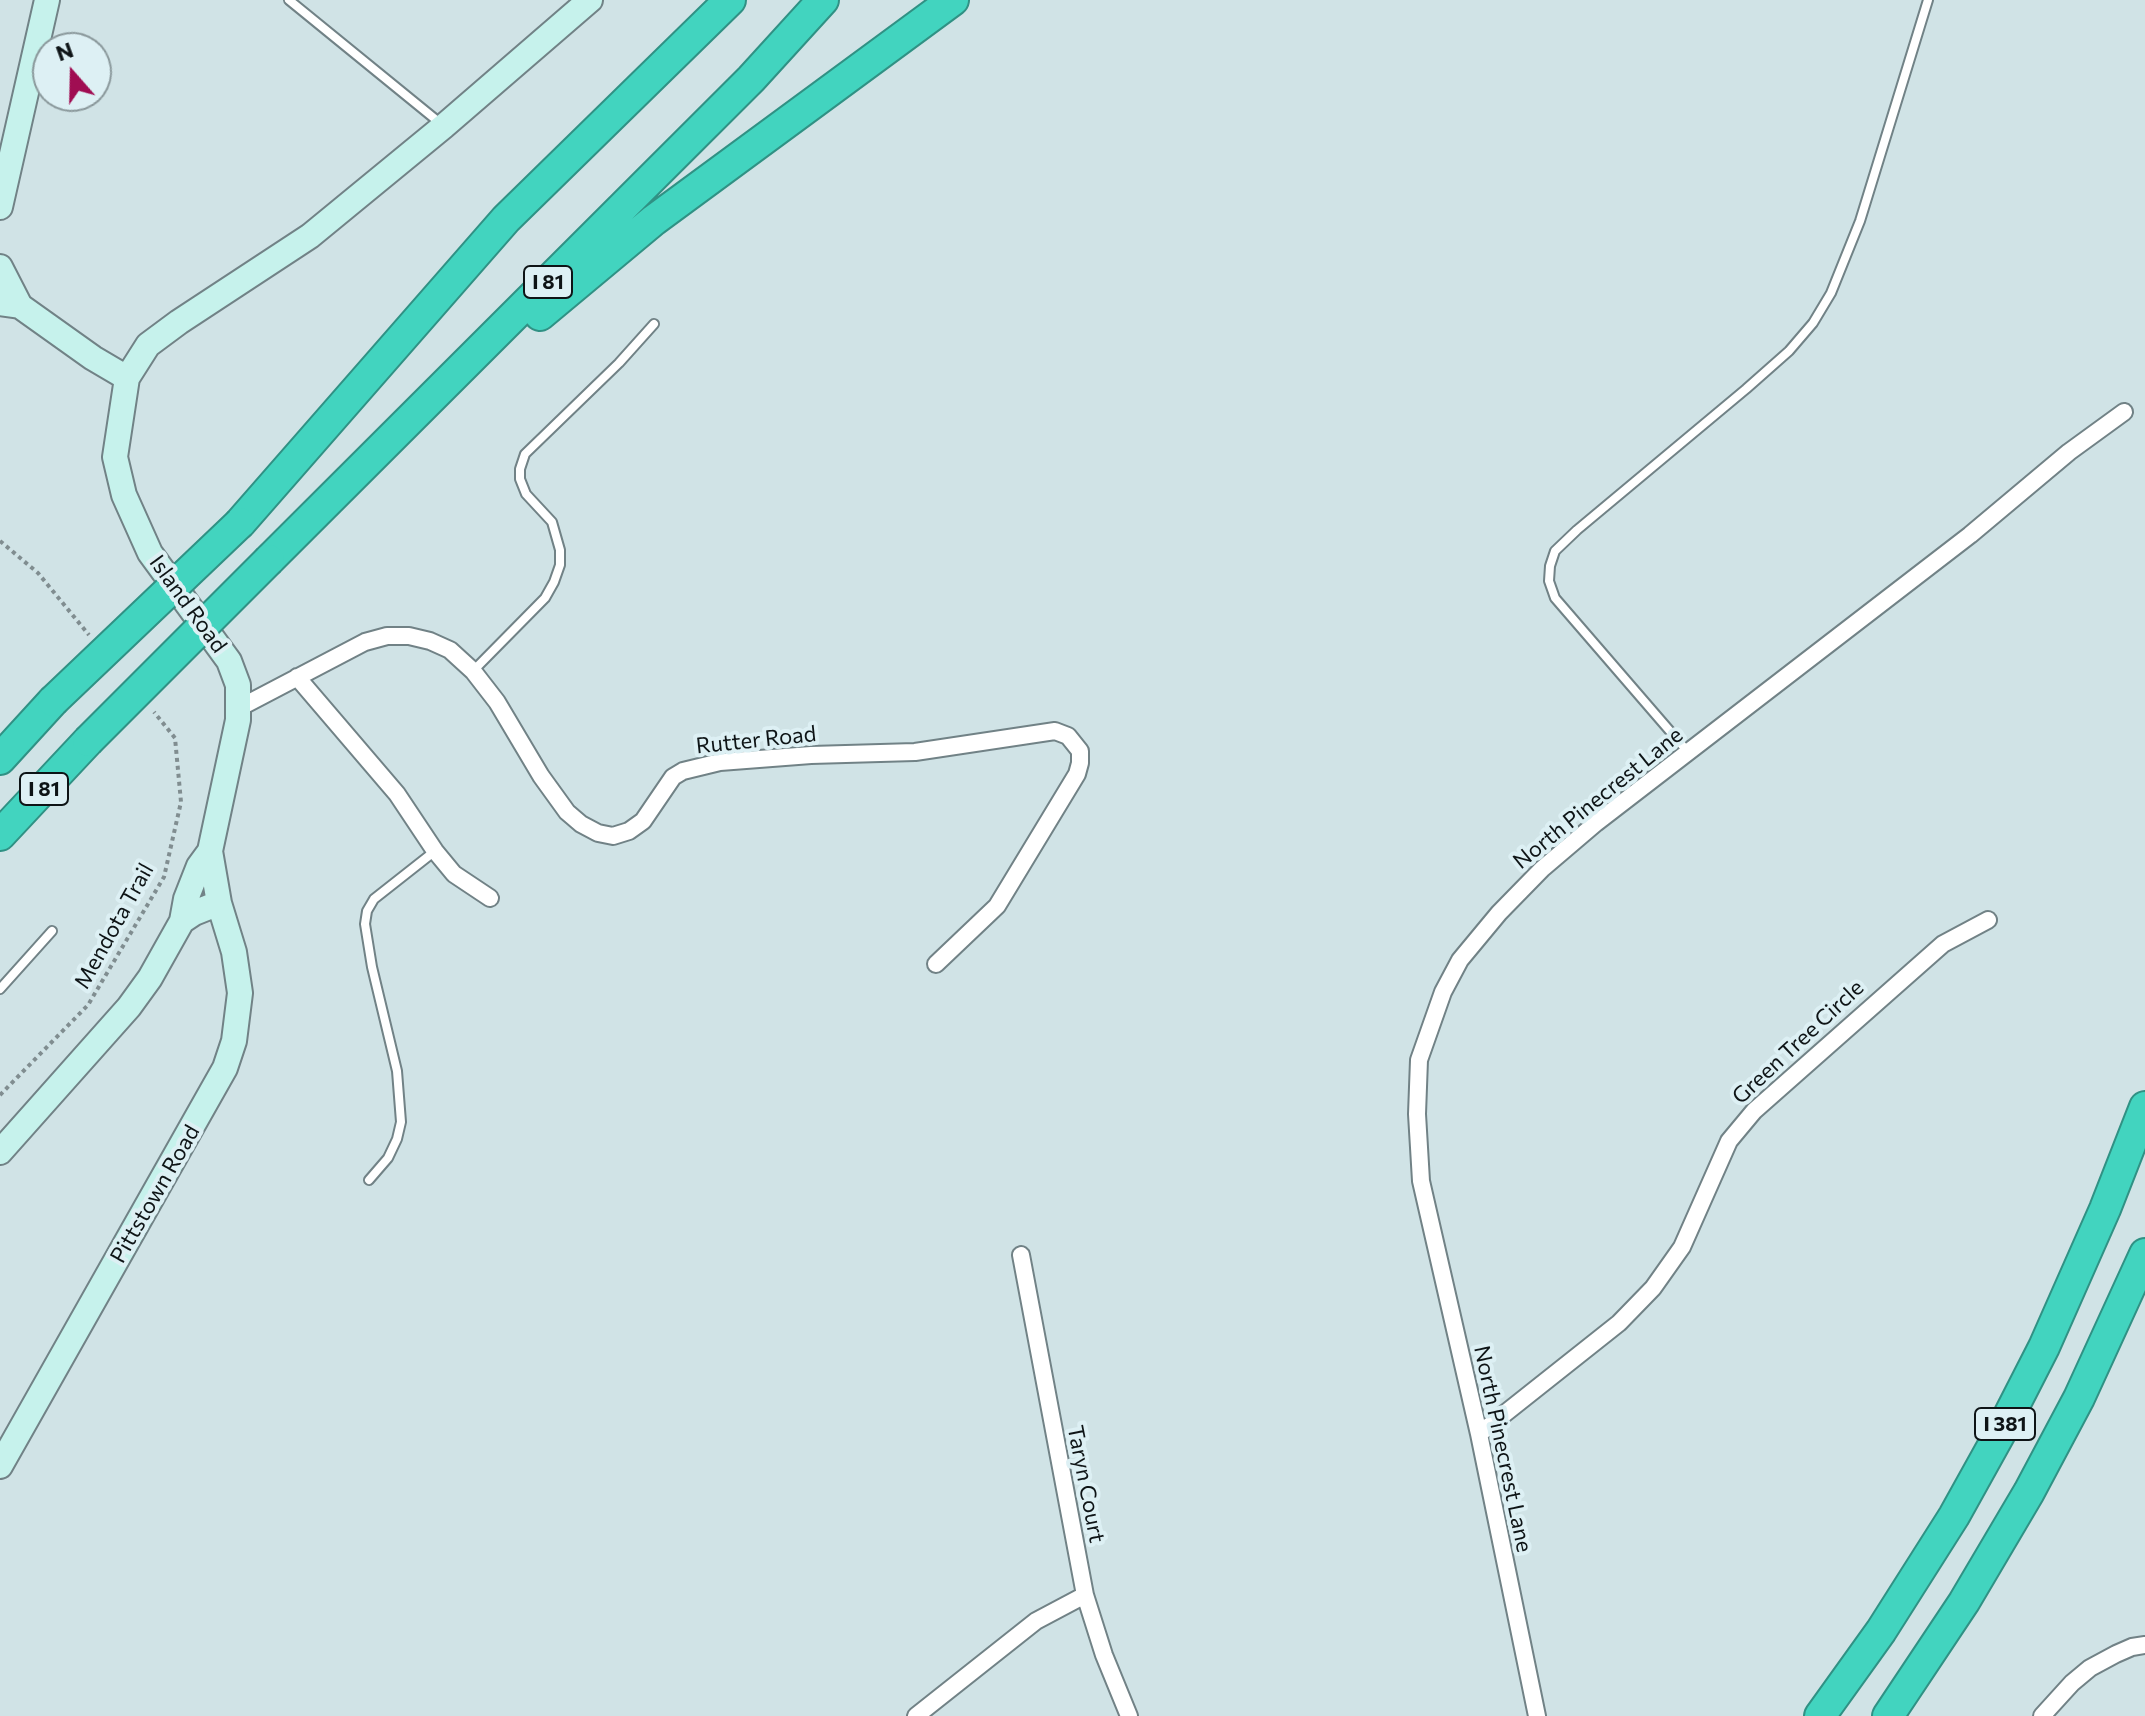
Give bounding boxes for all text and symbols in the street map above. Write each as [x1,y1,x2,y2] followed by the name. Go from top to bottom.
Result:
[32,32,112,112] north arrow
[52,35,77,66] text: N
[524,266,572,298] road number: I 81
[144,550,232,658] street label: Island Road
[695,721,817,759] street label: Rutter Road
[1508,722,1688,874] street label: North Pinecrest Lane
[20,773,68,805] road number: I 81
[69,859,159,993] street label: Mendota Trail
[1727,974,1869,1110] street label: Green Tree Circle
[105,1120,205,1268] street label: Pittstown Road
[1468,1343,1538,1555] street label: North Pinecrest Lane
[1975,1408,2035,1440] road number: I 381
[1062,1423,1110,1545] street label: Taryn Court

